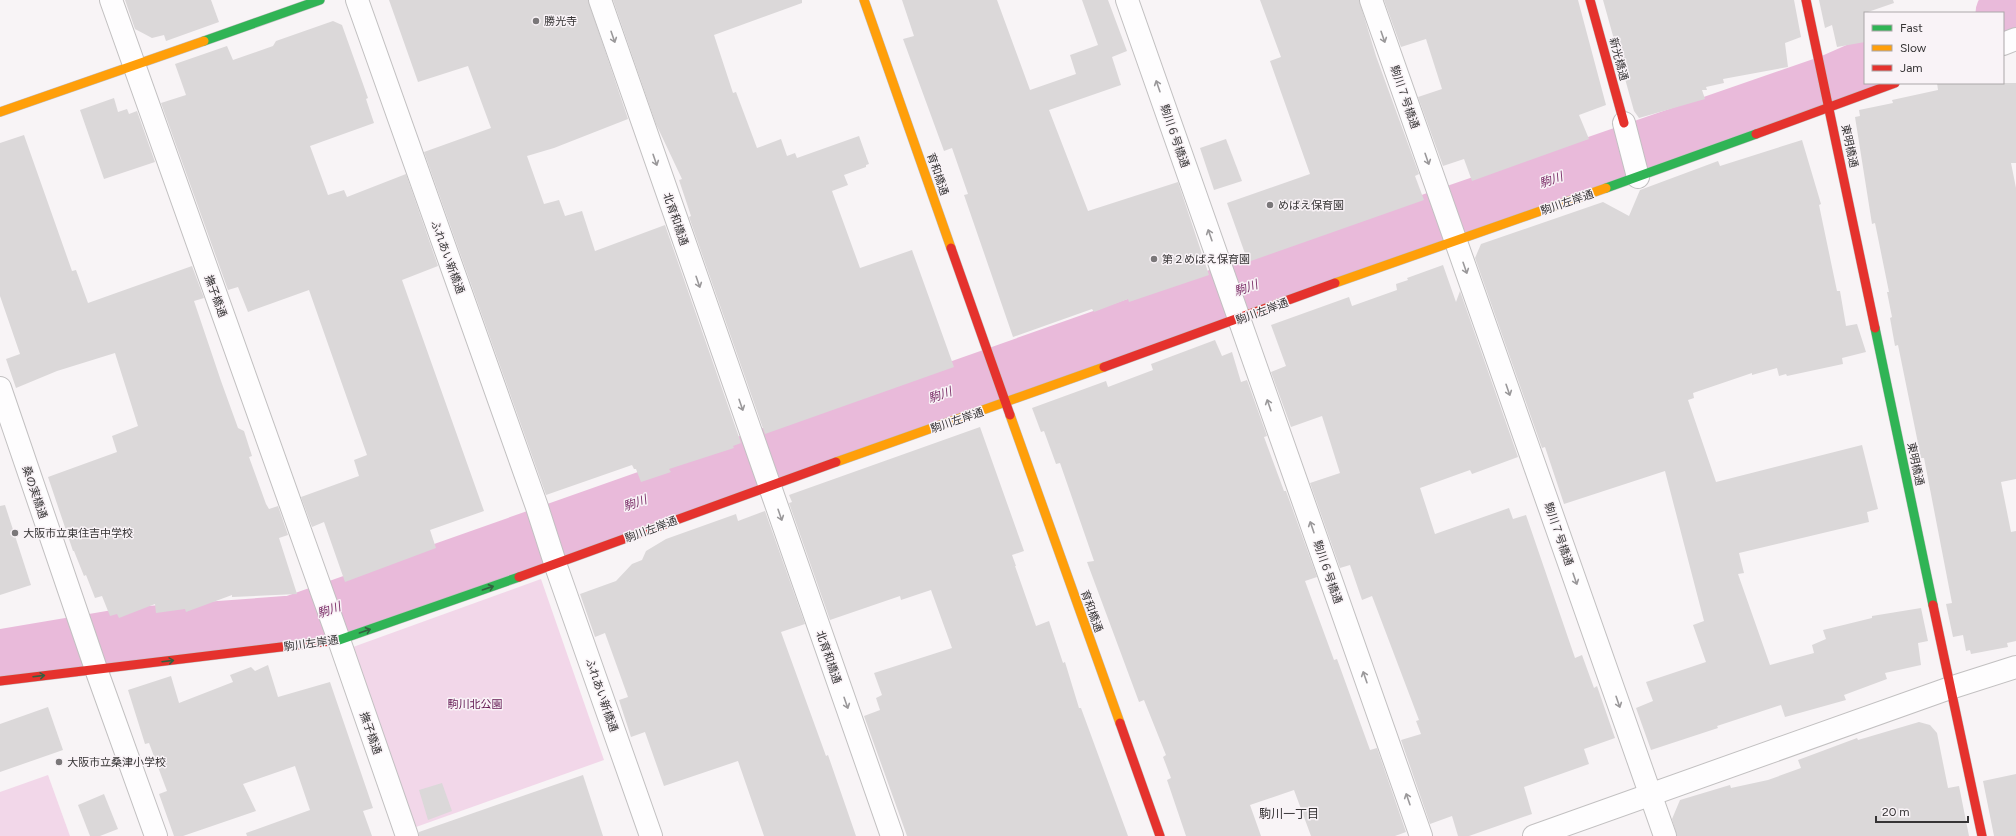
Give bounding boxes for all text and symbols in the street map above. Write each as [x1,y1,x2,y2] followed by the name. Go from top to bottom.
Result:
[1864,12,2004,84] legend
[544,15,577,28] place label: 勝光寺
[531,16,541,26] marker: 勝光寺
[1900,21,1923,35] text: Fast
[609,30,617,42] one-way arrow
[1380,30,1388,42] one-way arrow
[1607,36,1630,82] street label: 新光橋通
[1900,41,1927,55] text: Slow
[1900,61,1923,75] text: Jam
[1388,64,1421,130] street label: 駒川７号橋通
[1153,80,1161,92] one-way arrow
[1158,103,1191,169] street label: 駒川６号橋通
[1839,123,1860,169] street label: 東明橋通
[924,151,951,197] street label: 育和橋通
[652,153,660,165] one-way arrow
[1423,153,1431,165] one-way arrow
[1537,169,1567,191] water label: 駒川
[1539,187,1595,218] street label: 駒川左岸通
[660,191,691,247] street label: 北育和橋通
[1278,199,1344,212] place label: めばえ保育園
[1265,200,1275,210] marker: めばえ保育園
[428,219,467,296] street label: ふれあい新橋通
[1206,229,1214,241] one-way arrow
[1162,253,1250,266] place label: 第２めばえ保育園
[1149,254,1159,264] marker: 第２めばえ保育園
[1462,261,1469,274] one-way arrow
[202,273,229,319] street label: 撫子橋通
[695,276,702,289] one-way arrow
[1232,277,1262,299] water label: 駒川
[1234,296,1290,327] street label: 駒川左岸通
[926,384,956,406] water label: 駒川
[1505,384,1513,396] one-way arrow
[737,399,745,411] one-way arrow
[1265,399,1273,411] one-way arrow
[929,405,985,436] street label: 駒川左岸通
[1905,441,1926,487] street label: 東明橋通
[19,464,50,520] street label: 桑の実橋通
[621,492,651,514] water label: 駒川
[1542,501,1575,567] street label: 駒川７号橋通
[776,508,784,520] one-way arrow
[623,514,679,545] street label: 駒川左岸通
[1308,522,1316,534] one-way arrow
[23,527,133,540] place label: 大阪市立東住吉中学校
[10,528,20,538] marker: 大阪市立東住吉中学校
[1311,539,1344,605] street label: 駒川６号橋通
[1572,572,1579,585] one-way arrow
[481,584,494,591] one-way arrow
[1078,588,1105,634] street label: 育和橋通
[315,599,345,621] water label: 駒川
[359,626,371,634] one-way arrow
[813,629,844,685] street label: 北育和橋通
[283,633,339,654] street label: 駒川左岸通
[161,657,174,665] one-way arrow
[583,657,620,734] street label: ふれあい新橋通
[1360,671,1368,683] one-way arrow
[32,672,45,680] one-way arrow
[1615,695,1622,708] one-way arrow
[842,697,850,709] one-way arrow
[448,698,503,711] park label: 駒川北公園
[357,710,384,756] street label: 撫子橋通
[67,756,166,769] place label: 大阪市立桑津小学校
[54,757,64,767] marker: 大阪市立桑津小学校
[1403,794,1411,806] one-way arrow
[1876,798,1968,824] scale bar
[1882,805,1910,819] text: 20 m
[1259,807,1319,821] district label: 駒川一丁目

